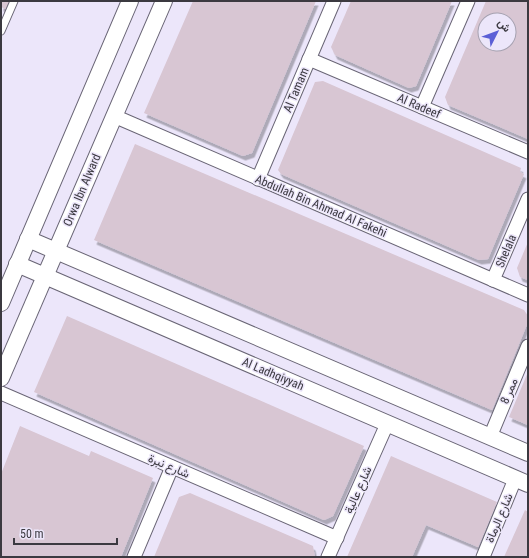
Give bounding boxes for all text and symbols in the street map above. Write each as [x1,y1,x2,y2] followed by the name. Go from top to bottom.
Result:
[477,12,517,52] north arrow
[495,16,513,35] text: ش
[280,65,312,115] street label: Al Tamam
[395,91,443,121] street label: Al Radeef
[60,152,104,228] street label: Orwa Ibn Alward
[253,172,389,240] street label: Abdullah Bin Ahmad Al Fakehi
[493,232,519,270] street label: Shelala
[240,355,306,393] street label: Al Ladhqiyyah
[497,376,522,406] street label: ممر 8
[145,451,192,483] street label: شارع نبرة
[341,464,376,517] street label: شارع عالية
[482,491,517,545] street label: شارع الرماة
[14,520,117,546] scale bar
[20,527,44,541] text: 50 m

